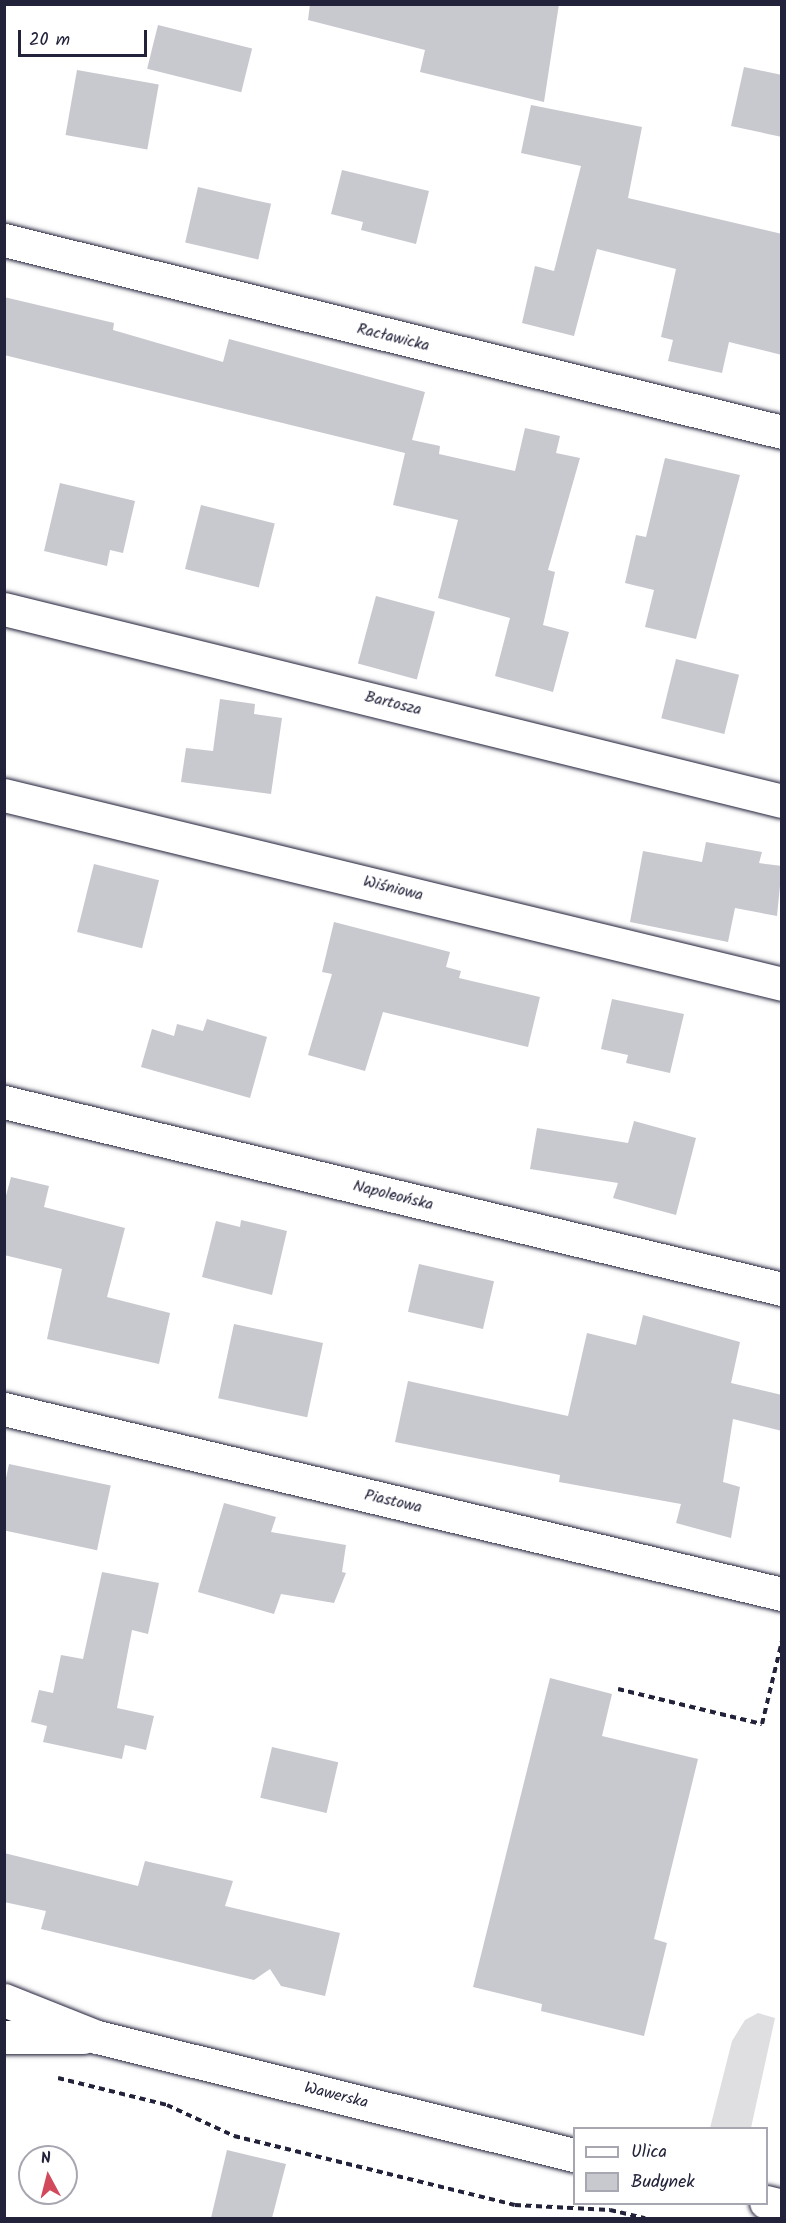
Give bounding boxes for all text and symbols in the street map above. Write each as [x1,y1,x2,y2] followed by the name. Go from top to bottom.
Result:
[21,18,150,56] scale bar
[29,26,70,55] text: 20 m
[355,320,431,356] street label: Racławicka
[363,688,423,720] street label: Bartosza
[361,872,425,906] street label: Wiśniowa
[351,1177,435,1215] street label: Napoleońska
[362,1486,424,1518] street label: Piastowa
[302,2079,370,2113] street label: Wawerska
[573,2127,768,2205] legend
[631,2138,667,2167] text: Ulica
[18,2145,78,2205] north arrow
[39,2146,53,2172] text: N
[631,2168,695,2197] text: Budynek

